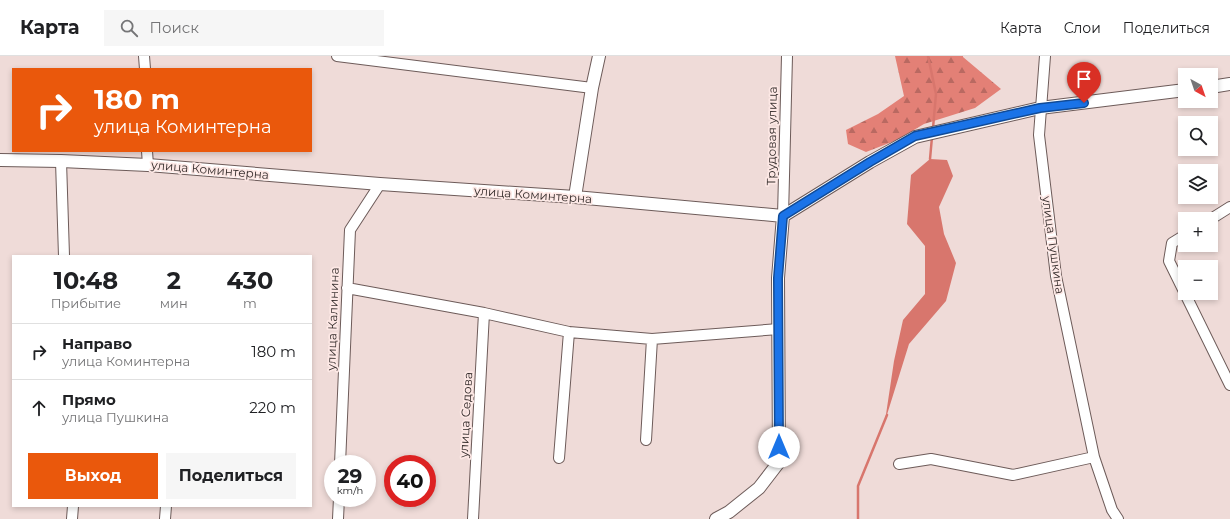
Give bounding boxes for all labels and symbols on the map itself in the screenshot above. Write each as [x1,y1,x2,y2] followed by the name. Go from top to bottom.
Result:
[1067,62,1101,103] pin
[1178,68,1218,108] north arrow
[763,86,780,186] street label: Трудовая улица
[149,157,270,182] street label: улица Коминтерна
[473,183,593,206] street label: улица Коминтерна
[1039,194,1068,295] street label: улица Пушкина
[323,267,342,372] street label: улица Калинина
[456,372,475,459] street label: улица Седова
[758,426,800,468] position arrow
[384,455,436,507] speed limit sign: 40

